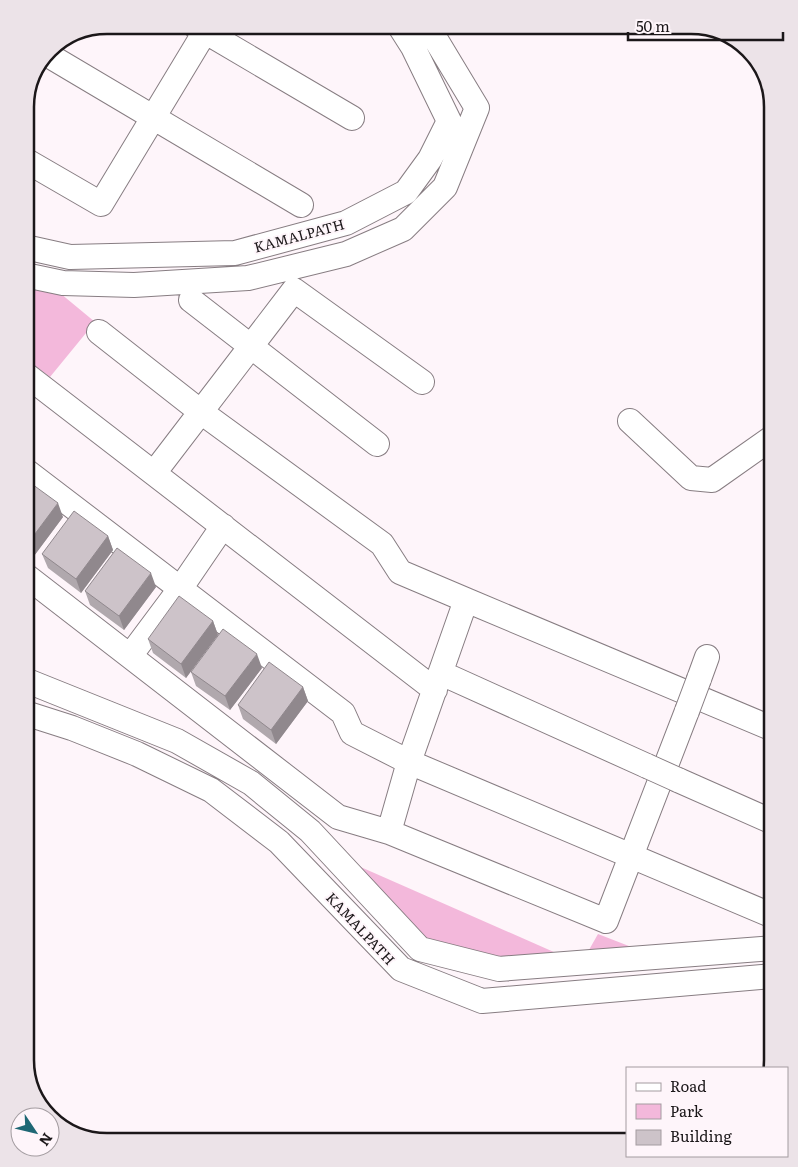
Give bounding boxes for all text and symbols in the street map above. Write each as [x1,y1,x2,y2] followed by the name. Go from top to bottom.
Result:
[628,10,783,42] scale bar
[636,14,670,37] text: 50 m
[252,213,346,257] street label: KAMALPATH
[322,887,400,969] street label: KAMALPATH
[626,1067,788,1157] legend
[670,1074,706,1097] text: Road
[670,1099,704,1122] text: Park
[10,1107,60,1157] north arrow
[670,1124,732,1147] text: Building
[35,1129,58,1151] text: N

